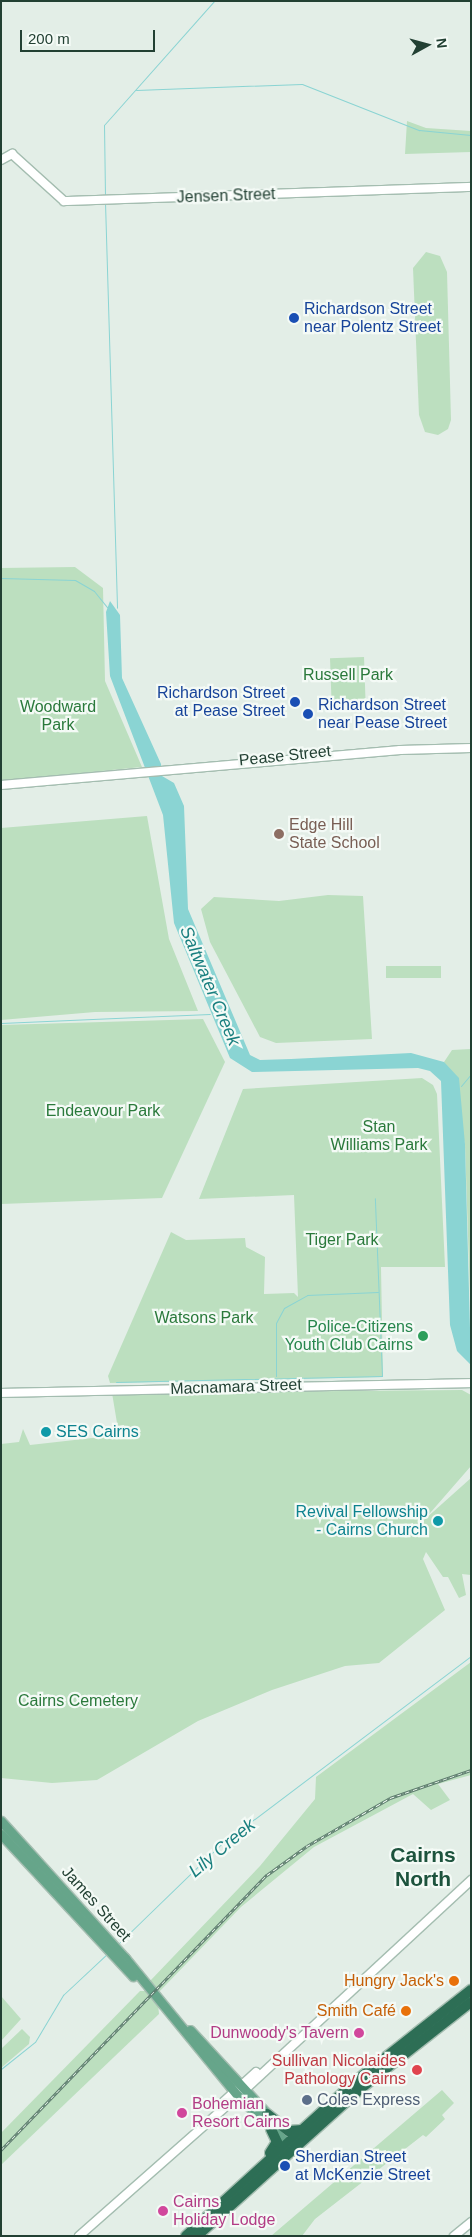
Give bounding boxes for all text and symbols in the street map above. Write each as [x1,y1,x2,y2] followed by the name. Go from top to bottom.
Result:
[22,20,158,52] scale bar
[402,20,452,70] north arrow
[28,30,70,47] text: 200 m
[433,37,450,49] text: N
[176,185,276,207] street label: Jensen Street
[304,299,441,337] place label: Richardson Street near Polentz Street
[288,312,300,324] marker: Richardson Street near Polentz Street
[303,665,393,685] park label: Russell Park
[157,683,285,721] place label: Richardson Street at Pease Street
[318,695,447,733] place label: Richardson Street near Pease Street
[289,696,301,708] marker: Richardson Street at Pease Street
[20,697,96,735] park label: Woodward Park
[302,708,314,720] marker: Richardson Street near Pease Street
[238,742,332,770] street label: Pease Street
[289,815,380,853] place label: Edge Hill State School
[273,828,285,840] marker: Edge Hill State School
[175,923,245,1049] water label: Saltwater Creek
[46,1101,160,1121] park label: Endeavour Park
[331,1117,427,1155] park label: Stan Williams Park
[305,1230,379,1250] park label: Tiger Park
[155,1308,253,1328] park label: Watsons Park
[285,1317,413,1355] place label: Police-Citizens Youth Club Cairns
[417,1330,429,1342] marker: Police-Citizens Youth Club Cairns
[170,1375,302,1399] street label: Macnamara Street
[56,1422,139,1442] place label: SES Cairns
[40,1426,52,1438] marker: SES Cairns
[296,1502,428,1540] place label: Revival Fellowship - Cairns Church
[432,1515,444,1527] marker: Revival Fellowship - Cairns Church
[18,1691,138,1711] park label: Cairns Cemetery
[184,1814,260,1882] water label: Lily Creek
[390,1842,456,1892] district label: Cairns North
[57,1863,135,1945] street label: James Street
[344,1971,444,1991] place label: Hungry Jack's
[448,1975,460,1987] marker: Hungry Jack's
[317,2001,396,2021] place label: Smith Café
[400,2005,412,2017] marker: Smith Café
[210,2023,349,2043] place label: Dunwoody's Tavern
[353,2027,365,2039] marker: Dunwoody's Tavern
[272,2051,406,2089] place label: Sullivan Nicolaides Pathology Cairns
[410,2063,424,2077] marker: Sullivan Nicolaides Pathology Cairns
[317,2090,420,2110] place label: Coles Express
[192,2094,290,2132] place label: Bohemian Resort Cairns
[301,2094,313,2106] marker: Coles Express
[176,2107,188,2119] marker: Bohemian Resort Cairns
[295,2147,430,2185] place label: Sherdian Street at McKenzie Street
[279,2160,291,2172] marker: Sherdian Street at McKenzie Street
[173,2192,275,2230] place label: Cairns Holiday Lodge
[157,2205,169,2217] marker: Cairns Holiday Lodge

